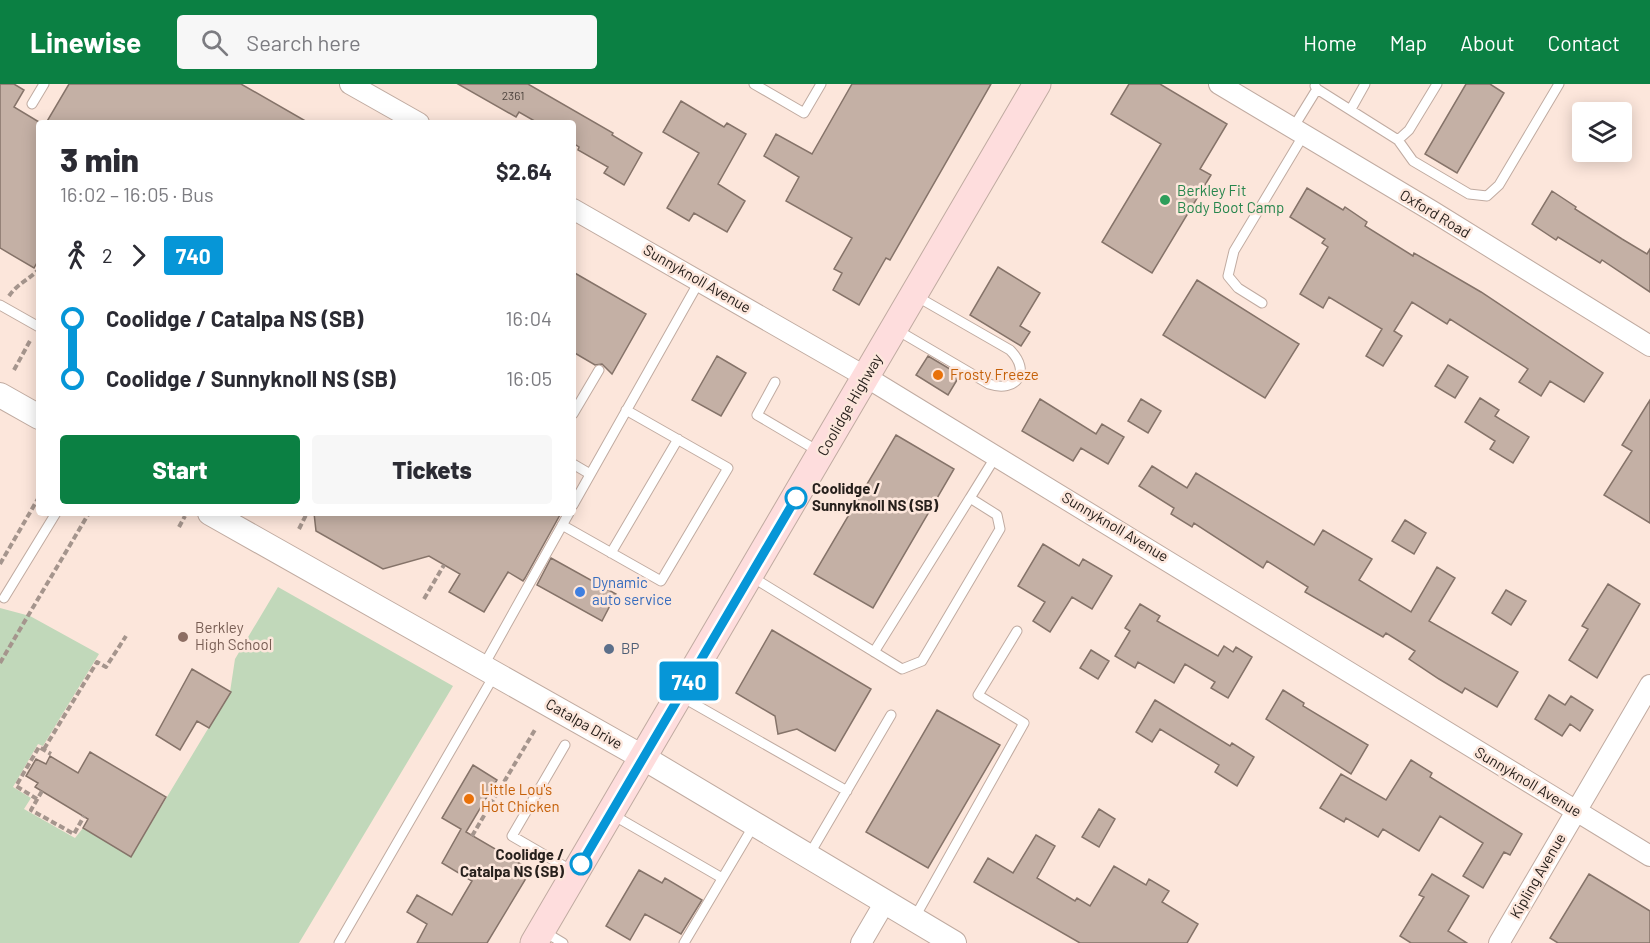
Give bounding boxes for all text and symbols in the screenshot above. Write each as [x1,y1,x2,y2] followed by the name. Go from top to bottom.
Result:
[177,15,597,69] search box
[30,25,141,59] text: Linewise
[198,26,231,59] icon: search
[246,29,361,55] text: Search here
[1303,30,1357,55] text: Home
[1390,30,1427,55] text: Map
[1460,30,1515,55] text: About
[1548,30,1620,55] text: Contact
[502,88,524,102] house number: 2361
[1572,102,1632,162] map controls
[1572,102,1632,162] button: layers
[60,139,139,179] text: 3 min
[496,158,552,184] text: $2.64
[1177,181,1284,216] place label: Berkley Fit Body Boot Camp
[60,182,214,206] text: 16:02 – 16:05 · Bus
[1397,185,1474,241] street label: Oxford Road
[1158,193,1172,207] marker: Berkley Fit Body Boot Camp
[60,239,93,272] icon: walk
[122,239,155,272] icon: forward
[641,240,754,316] street label: Sunnyknoll Avenue
[102,243,113,267] text: 2
[176,243,211,268] text: 740
[106,305,363,331] text: Coolidge / Catalpa NS (SB)
[506,306,552,330] text: 16:04
[813,350,886,459] street label: Coolidge Highway
[106,365,396,391] text: Coolidge / Sunnyknoll NS (SB)
[950,365,1039,383] place label: Frosty Freeze
[506,366,552,390] text: 16:05
[931,368,945,382] marker: Frosty Freeze
[60,435,300,504] button: Start
[312,435,552,504] button: Tickets
[812,479,939,514] place label: Coolidge / Sunnyknoll NS (SB)
[785,487,807,509] marker: Coolidge / Sunnyknoll NS (SB)
[1059,487,1172,565] street label: Sunnyknoll Avenue
[592,573,672,608] place label: Dynamic auto service
[573,585,587,599] marker: Dynamic auto service
[195,618,272,653] place label: Berkley High School
[176,630,190,644] marker: Berkley High School
[621,639,639,657] place label: BP
[602,642,616,656] marker: BP
[654,662,724,700] line badge: 740
[671,669,707,694] text: 740
[543,694,626,752] street label: Catalpa Drive
[1472,742,1585,820] street label: Sunnyknoll Avenue
[481,780,559,815] place label: Little Lou's Hot Chicken
[462,792,476,806] marker: Little Lou's Hot Chicken
[1506,830,1569,921] street label: Kipling Avenue
[460,845,565,880] place label: Coolidge / Catalpa NS (SB)
[570,853,592,875] marker: Coolidge / Catalpa NS (SB)

